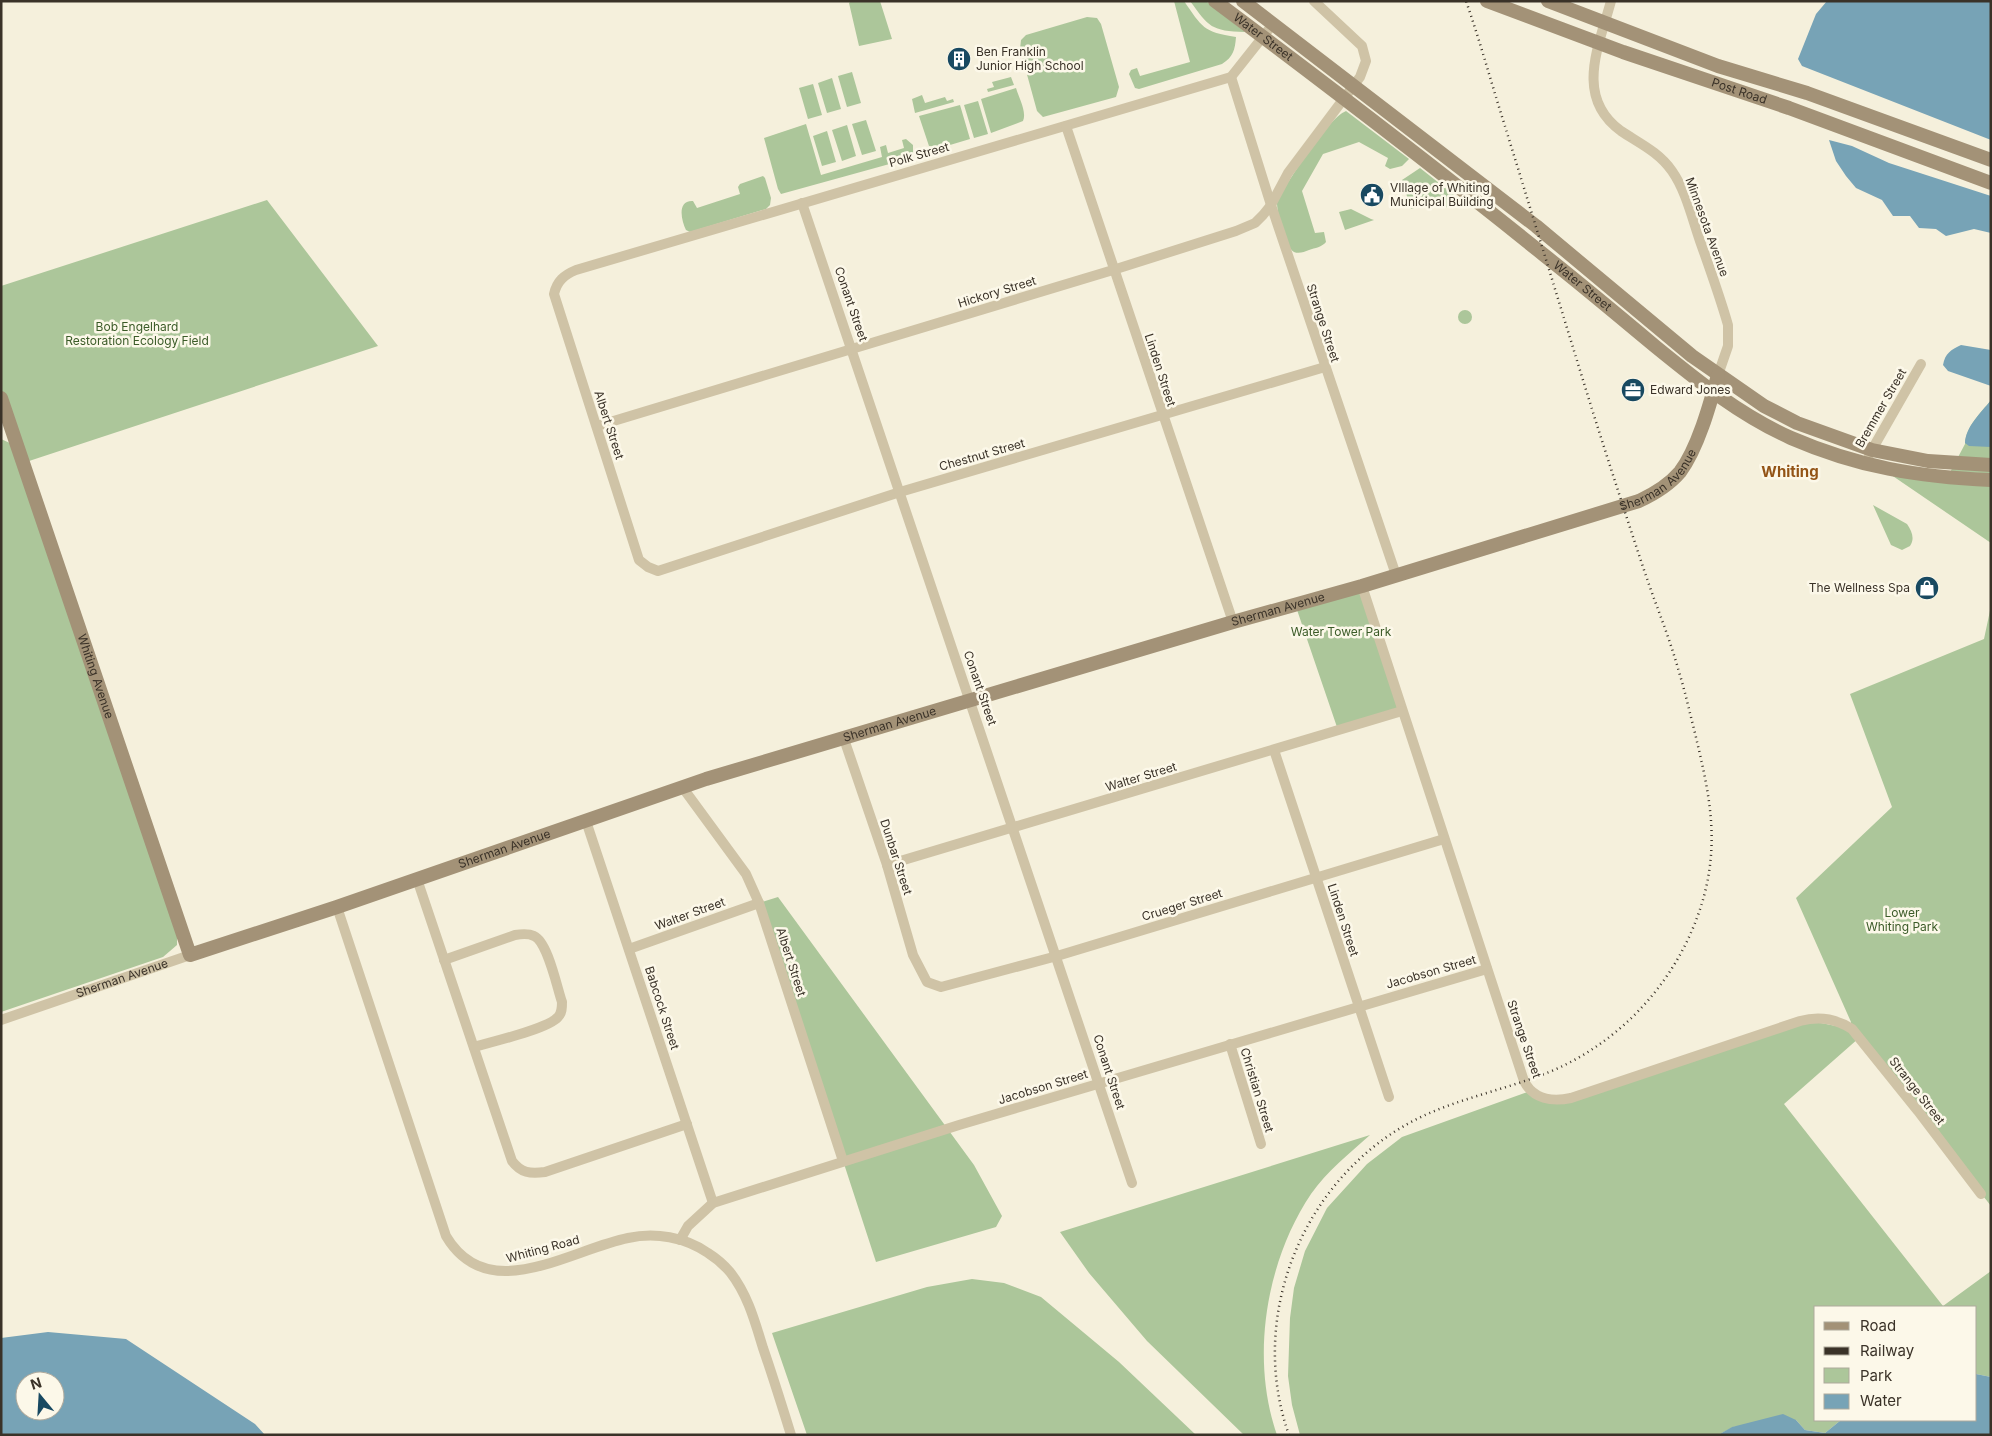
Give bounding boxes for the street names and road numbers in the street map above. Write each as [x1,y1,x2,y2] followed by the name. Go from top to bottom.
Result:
[1231,9,1296,64] street label: Water Street
[1710,74,1769,107] street label: Post Road
[887,139,951,170] street label: Polk Street
[1683,175,1732,279] street label: Minnesota Avenue
[1551,257,1615,314] street label: Water Street
[832,264,871,343] street label: Conant Street
[956,273,1038,311] street label: Hickory Street
[1304,282,1343,364] street label: Strange Street
[1142,332,1179,408] street label: Linden Street
[1852,365,1909,450] street label: Bremmer Street
[591,389,628,461] street label: Albert Street
[937,435,1027,474] street label: Chestnut Street
[1617,446,1699,514] street label: Sherman Avenue
[1229,589,1326,629] street label: Sherman Avenue
[75,632,117,721] street label: Whiting Avenue
[961,648,1000,727] street label: Conant Street
[841,703,938,745] street label: Sherman Avenue
[1103,759,1178,794] street label: Walter Street
[877,817,916,897] street label: Dunbar Street
[456,826,552,871] street label: Sherman Avenue
[1325,882,1362,958] street label: Linden Street
[1140,885,1224,924] street label: Crueger Street
[653,894,727,933] street label: Walter Street
[773,926,810,998] street label: Albert Street
[1384,951,1478,992] street label: Jacobson Street
[74,955,170,1001] street label: Sherman Avenue
[642,964,683,1051] street label: Babcock Street
[1504,998,1545,1080] street label: Strange Street
[1090,1032,1129,1111] street label: Conant Street
[1237,1046,1277,1134] street label: Christian Street
[1886,1054,1948,1128] street label: Strange Street
[996,1066,1090,1107] street label: Jacobson Street
[504,1232,581,1266] street label: Whiting Road

